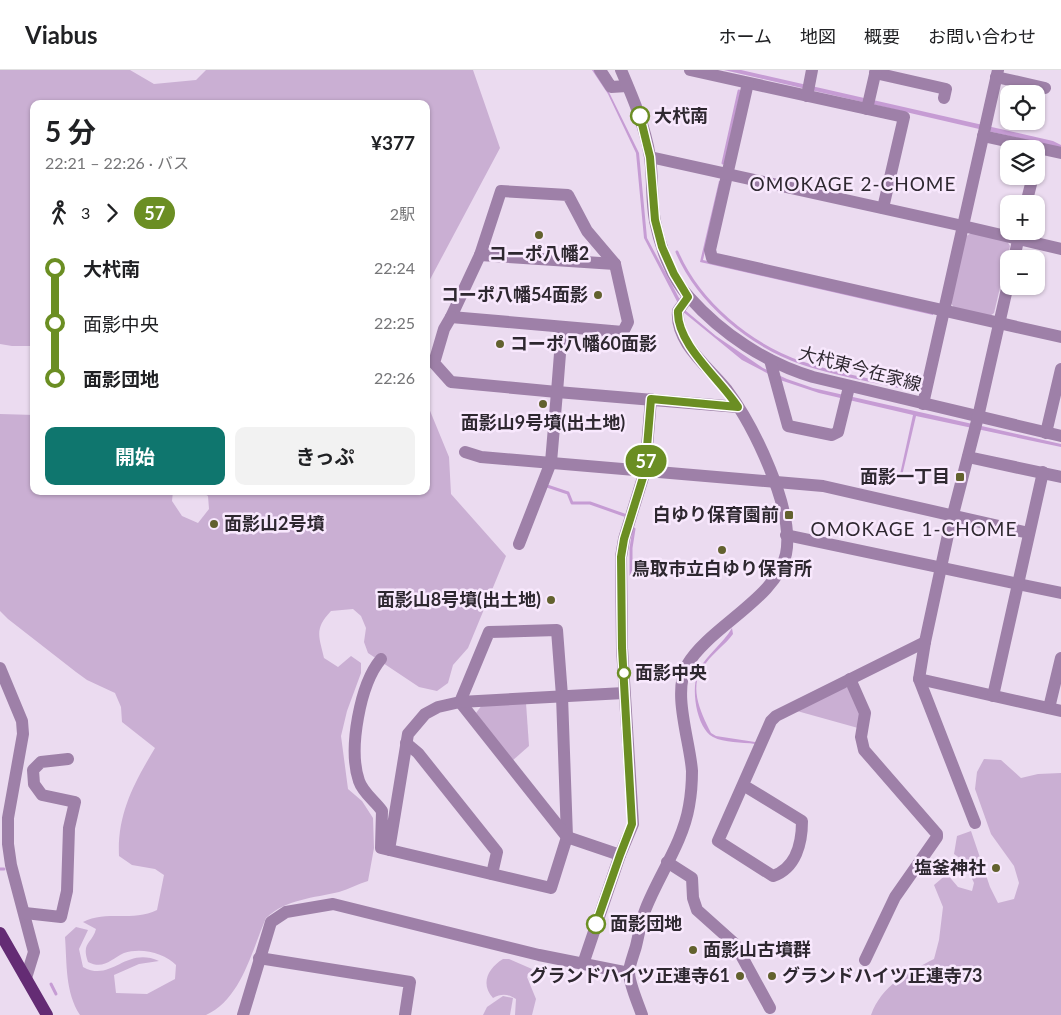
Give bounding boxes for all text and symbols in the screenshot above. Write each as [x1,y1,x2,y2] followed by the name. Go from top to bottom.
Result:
[25,20,98,49] text: Viabus
[719,25,772,47] text: ホーム
[800,25,836,47] text: 地図
[864,25,900,47] text: 概要
[928,25,1036,47] text: お問い合わせ
[1000,85,1045,295] map controls
[1000,85,1045,130] button: locate
[654,104,708,126] place label: 大杙南
[630,106,650,126] marker: 大杙南
[45,114,96,148] text: 5 分
[371,131,415,154] text: ¥377
[1000,140,1045,185] button: layers
[45,153,189,172] text: 22:21 – 22:26 · バス
[750,172,956,195] district label: OMOKAGE 2-CHOME
[1000,195,1045,240] button: +
[45,199,73,227] icon: walk
[98,199,126,227] icon: forward
[144,202,165,224] text: 57
[81,203,90,222] text: 3
[390,204,415,223] text: 2駅
[533,229,545,241] marker: コーポ八幡2
[489,242,589,264] place label: コーポ八幡2
[1000,250,1045,295] button: −
[83,257,140,280] text: 大杙南
[374,258,415,277] text: 22:24
[441,283,588,305] place label: コーポ八幡54面影
[592,289,604,301] marker: コーポ八幡54面影
[83,312,159,335] text: 面影中央
[374,313,415,332] text: 22:25
[510,332,657,354] place label: コーポ八幡60面影
[494,338,506,350] marker: コーポ八幡60面影
[797,341,924,395] street label: 大杙東今在家線
[83,367,159,390] text: 面影団地
[374,368,415,387] text: 22:26
[537,398,549,410] marker: 面影山9号墳(出土地)
[461,411,625,433] place label: 面影山9号墳(出土地)
[45,427,225,485] button: 開始
[235,427,415,485] button: きっぷ
[624,445,668,477] line badge: 57
[636,450,656,472] text: 57
[860,465,950,487] place label: 面影一丁目
[954,471,966,483] marker: 面影一丁目
[653,503,779,525] place label: 白ゆり保育園前
[783,509,795,521] marker: 白ゆり保育園前
[224,512,324,534] place label: 面影山2号墳
[811,517,1017,540] district label: OMOKAGE 1-CHOME
[208,518,220,530] marker: 面影山2号墳
[716,544,728,556] marker: 鳥取市立白ゆり保育所
[632,557,812,579] place label: 鳥取市立白ゆり保育所
[377,588,541,610] place label: 面影山8号墳(出土地)
[545,594,557,606] marker: 面影山8号墳(出土地)
[635,661,707,683] place label: 面影中央
[617,666,631,680] marker: 面影中央
[914,856,986,878] place label: 塩釜神社
[990,862,1002,874] marker: 塩釜神社
[610,912,682,934] place label: 面影団地
[586,914,606,934] marker: 面影団地
[703,938,811,960] place label: 面影山古墳群
[687,944,699,956] marker: 面影山古墳群
[529,964,730,986] place label: グランドハイツ正連寺61
[782,964,983,986] place label: グランドハイツ正連寺73
[734,970,746,982] marker: グランドハイツ正連寺61
[766,970,778,982] marker: グランドハイツ正連寺73

